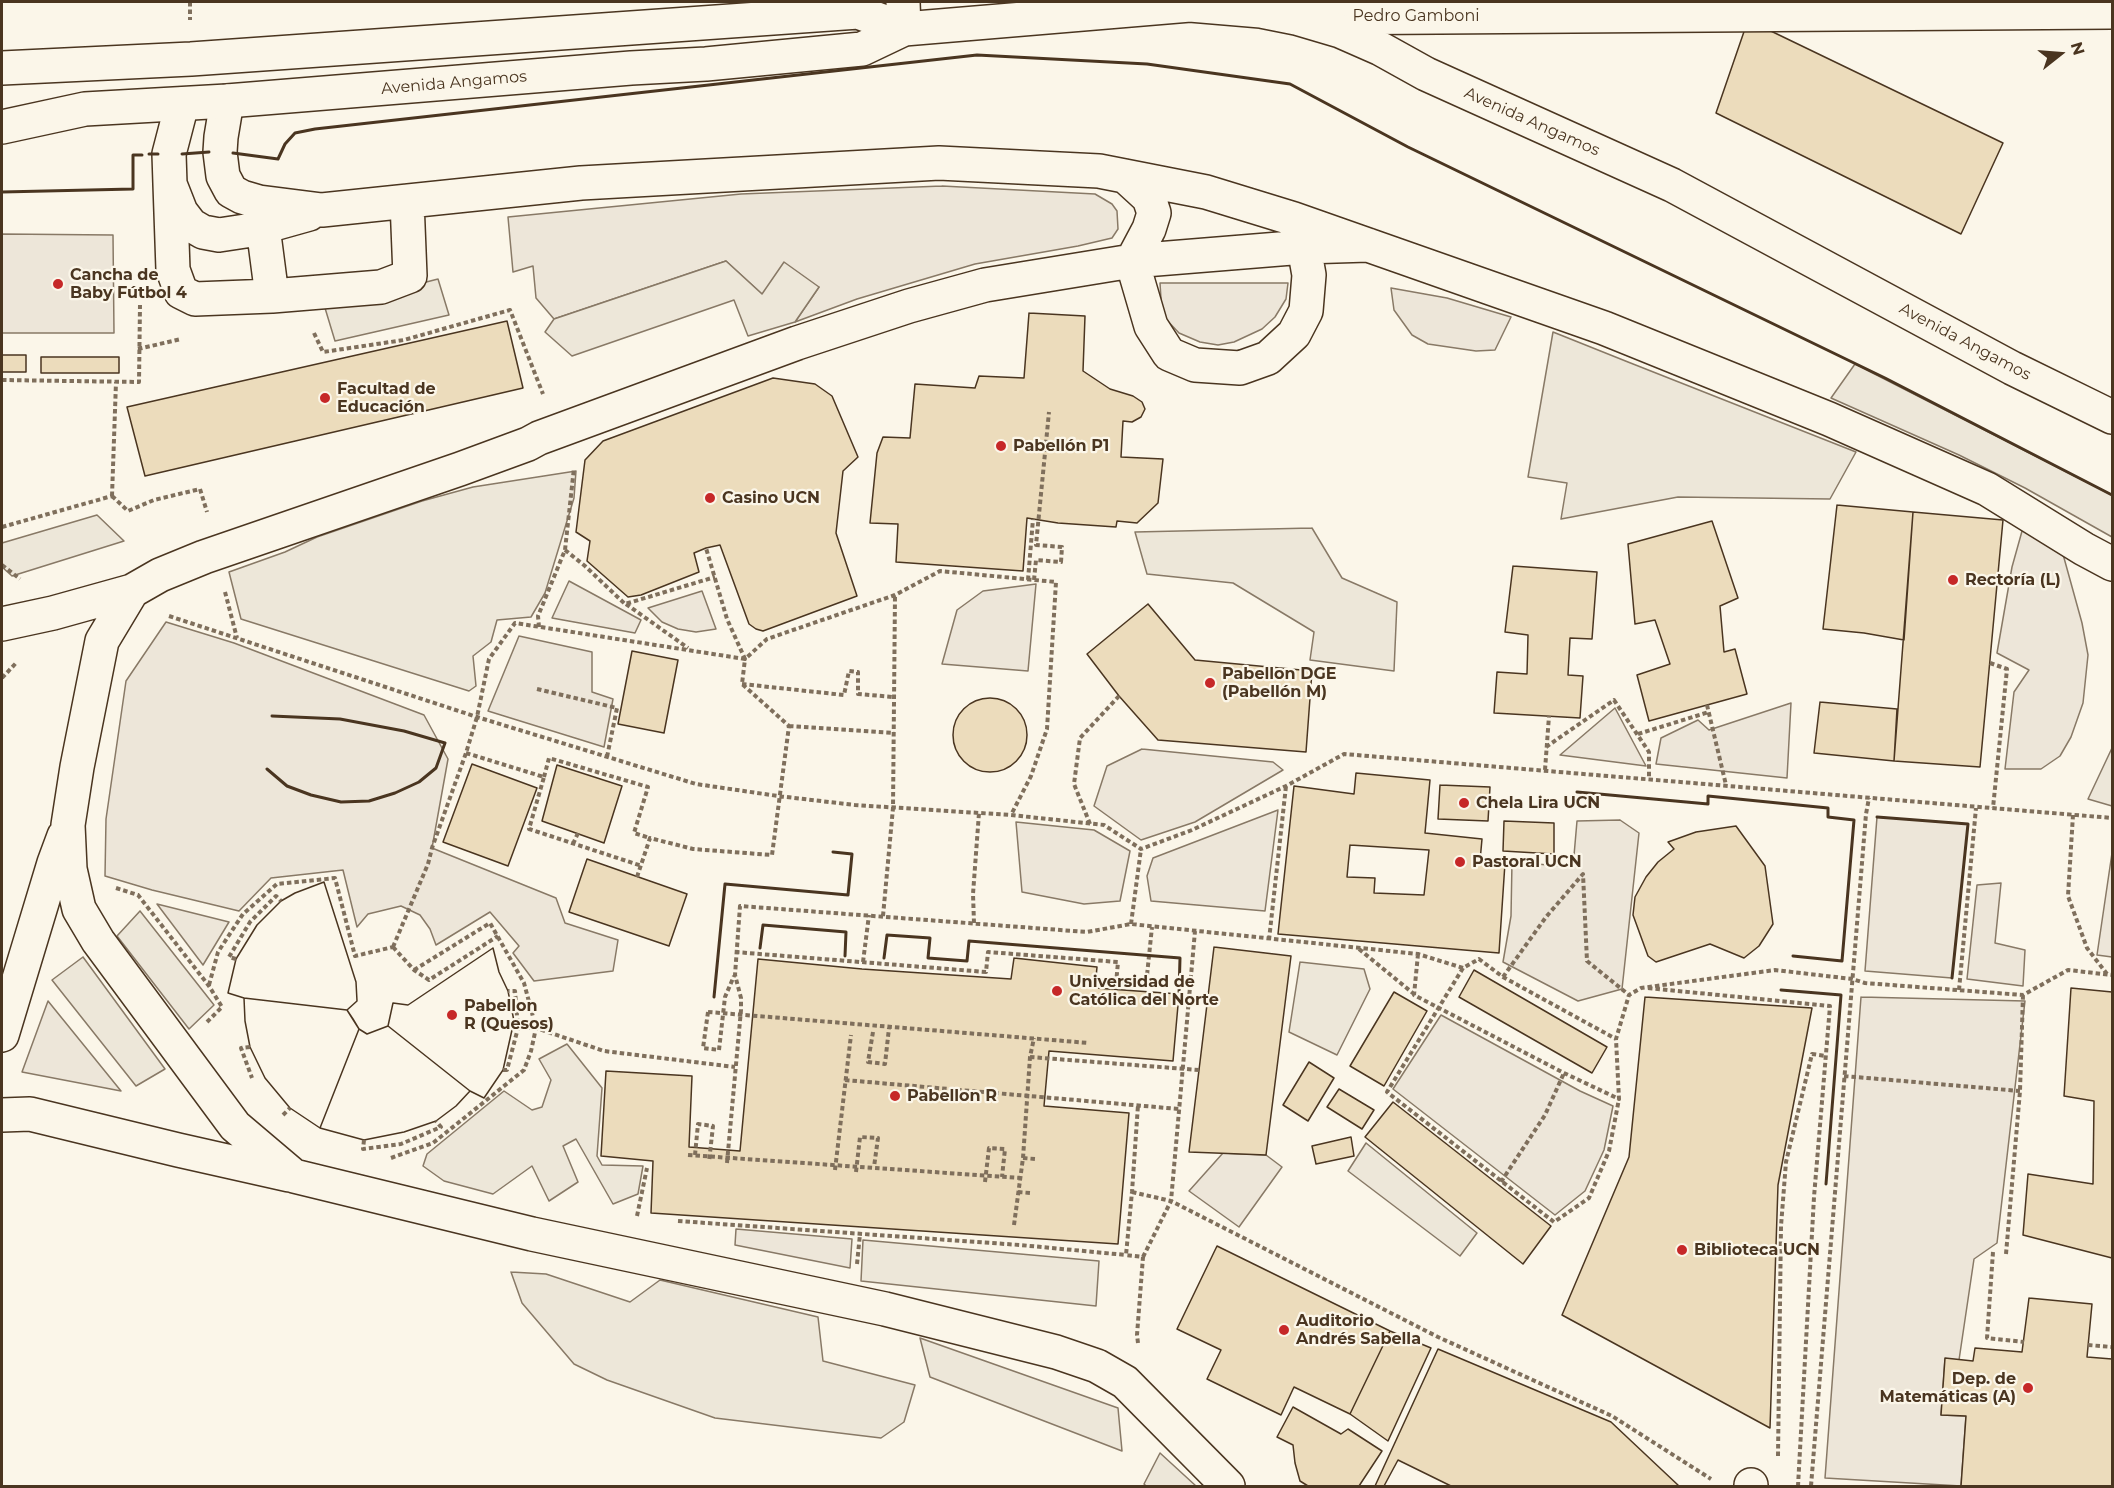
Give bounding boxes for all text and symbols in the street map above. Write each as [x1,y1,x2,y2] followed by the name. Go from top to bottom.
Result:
[1352,6,1480,26] street label: Pedro Gamboni
[2030,24,2090,84] north arrow
[2067,40,2089,58] text: N
[380,67,528,99] street label: Avenida Angamos
[1461,83,1603,161] street label: Avenida Angamos
[70,265,187,303] place label: Cancha de Baby Fútbol 4
[51,277,65,291] marker: Cancha de Baby Fútbol 4
[1896,299,2034,385] street label: Avenida Angamos
[337,379,436,417] place label: Facultad de Educación
[318,391,332,405] marker: Facultad de Educación
[1013,436,1109,456] place label: Pabellón P1
[994,439,1008,453] marker: Pabellón P1
[722,488,820,508] place label: Casino UCN
[703,491,717,505] marker: Casino UCN
[1965,570,2061,590] place label: Rectoría (L)
[1946,573,1960,587] marker: Rectoría (L)
[1222,664,1336,702] place label: Pabellon DGE (Pabellón M)
[1203,676,1217,690] marker: Pabellon DGE (Pabellón M)
[1476,793,1600,813] place label: Chela Lira UCN
[1457,796,1471,810] marker: Chela Lira UCN
[1472,852,1582,872] place label: Pastoral UCN
[1453,855,1467,869] marker: Pastoral UCN
[1069,972,1219,1010] place label: Universidad de Católica del Norte
[1050,984,1064,998] marker: Universidad de Católica del Norte
[464,996,554,1034] place label: Pabellon R (Quesos)
[445,1008,459,1022] marker: Pabellon R (Quesos)
[907,1086,997,1106] place label: Pabellon R
[888,1089,902,1103] marker: Pabellon R
[1694,1240,1820,1260] place label: Biblioteca UCN
[1675,1243,1689,1257] marker: Biblioteca UCN
[1296,1311,1421,1349] place label: Auditorio Andrés Sabella
[1277,1323,1291,1337] marker: Auditorio Andrés Sabella
[1880,1369,2016,1407] place label: Dep. de Matemáticas (A)
[2021,1381,2035,1395] marker: Dep. de Matemáticas (A)

